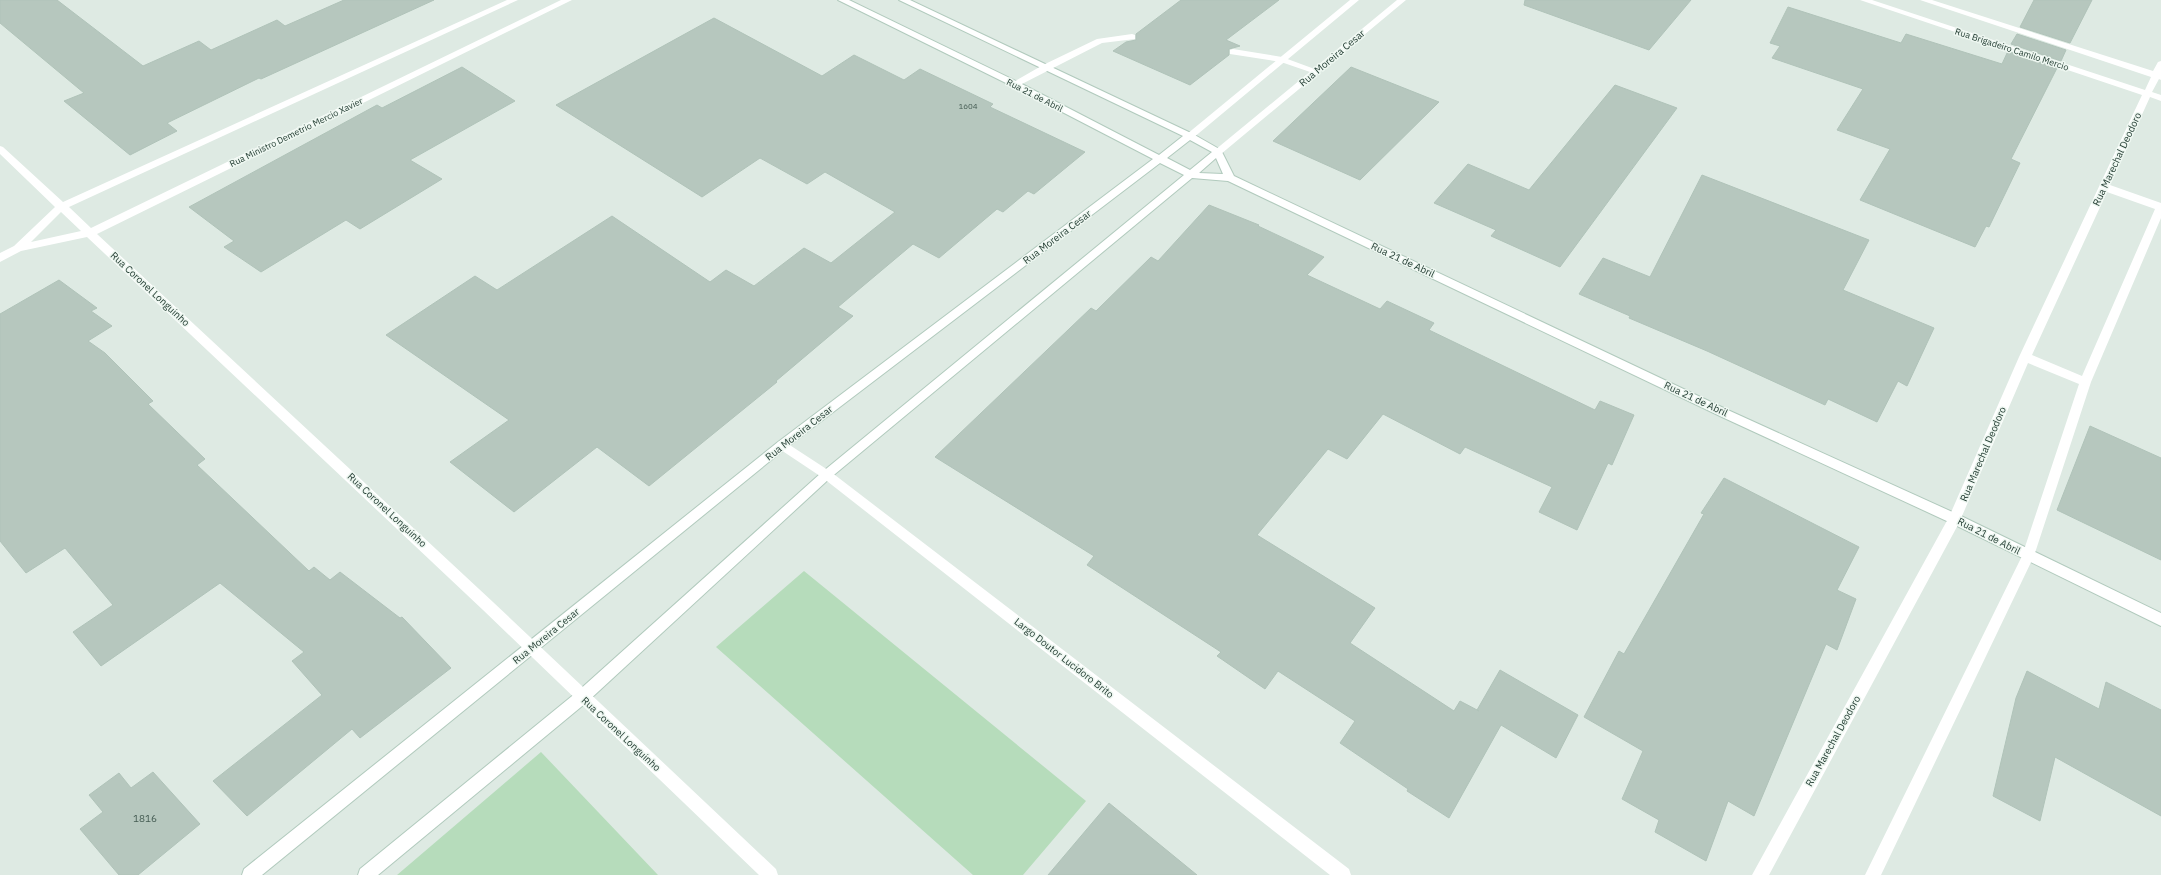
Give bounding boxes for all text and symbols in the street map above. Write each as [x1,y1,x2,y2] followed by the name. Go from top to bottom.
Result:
[1954,25,2070,73] street label: Rua Brigadeiro Camilo Mercio
[1296,26,1368,89] street label: Rua Moreira Cesar
[1005,76,1066,114] street label: Rua 21 de Abril
[228,95,365,169] street label: Rua Ministro Demetrio Mercio Xavier
[958,101,978,111] house number: 1604
[2090,110,2145,208] street label: Rua Marechal Deodoro
[1020,207,1094,267] street label: Rua Moreira Cesar
[1369,240,1437,281] street label: Rua 21 de Abril
[108,249,193,329] street label: Rua Coronel Longuinho
[1662,379,1730,420] street label: Rua 21 de Abril
[763,402,836,463] street label: Rua Moreira Cesar
[1957,404,2009,503] street label: Rua Marechal Deodoro
[345,470,430,550] street label: Rua Coronel Longuinho
[1955,515,2023,558] street label: Rua 21 de Abril
[510,605,582,667] street label: Rua Moreira Cesar
[1012,615,1117,701] street label: Largo Doutor Lucidoro Brito
[1803,693,1864,789] street label: Rua Marechal Deodoro
[579,694,664,774] street label: Rua Coronel Longuinho
[133,812,157,825] house number: 1816

